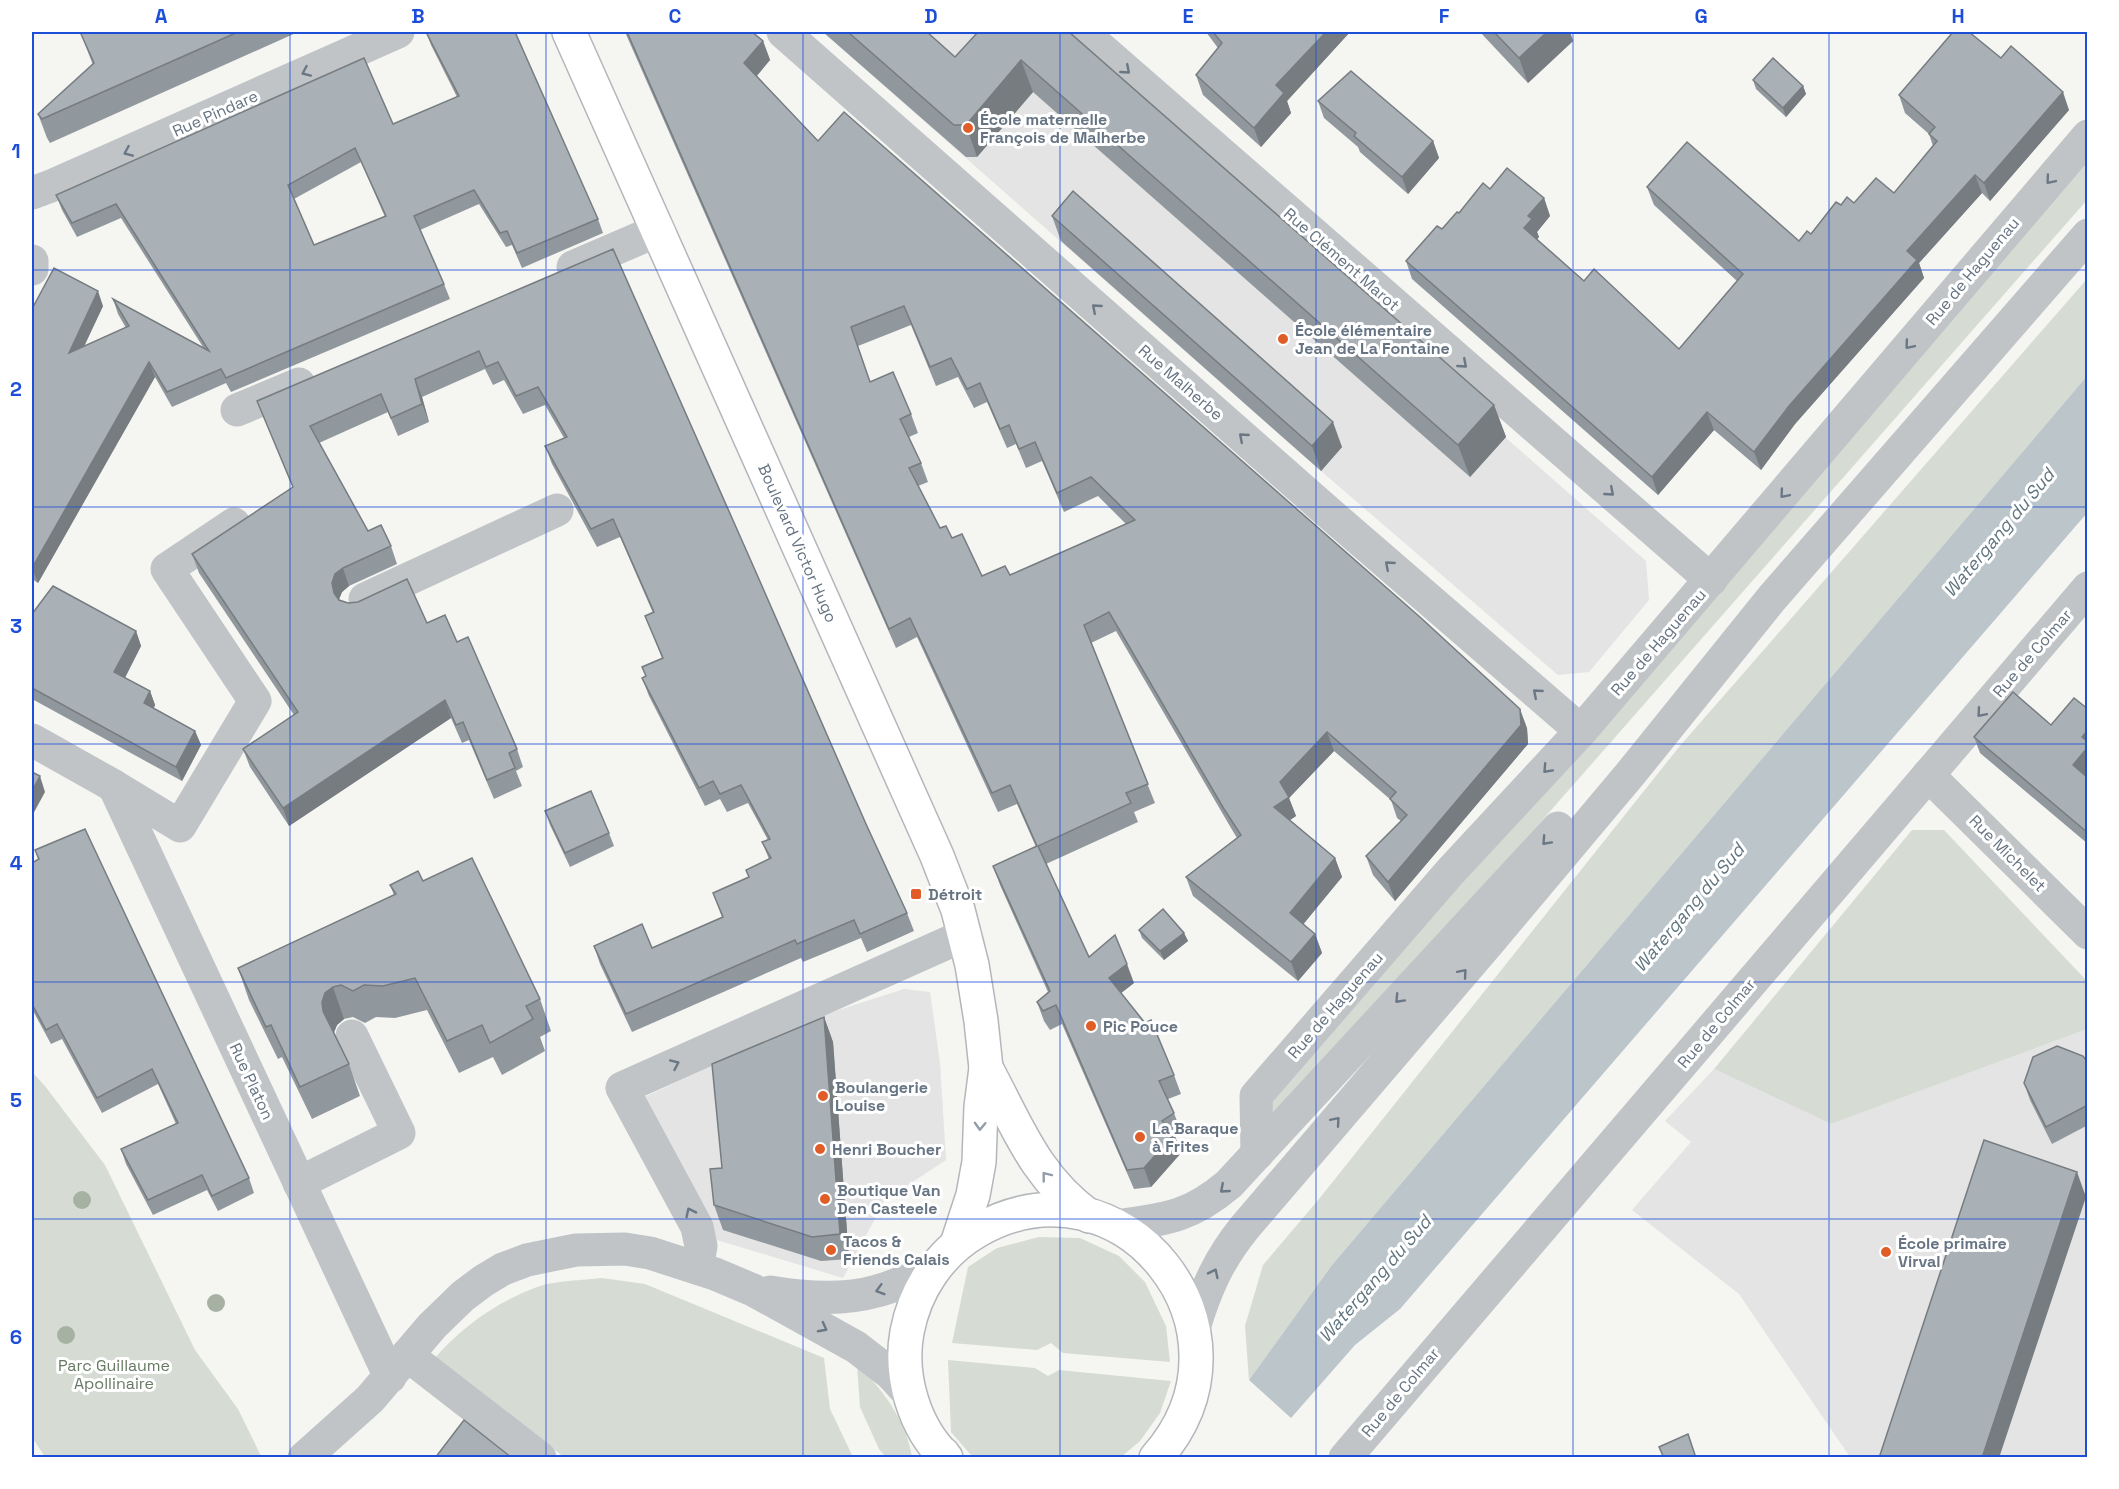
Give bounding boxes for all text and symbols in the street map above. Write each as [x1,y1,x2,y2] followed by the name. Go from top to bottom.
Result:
[155,3,168,29] text: A
[411,3,425,29] text: B
[669,3,682,29] text: C
[924,3,938,29] text: D
[1182,3,1194,29] text: E
[1439,3,1450,29] text: F
[1694,3,1708,29] text: G
[1951,3,1965,29] text: H
[1119,63,1130,74] one-way arrow
[302,65,313,77] one-way arrow
[169,85,261,142] street label: Rue Pindare
[980,109,1146,148] place label: École maternelle François de Malherbe
[961,121,975,135] marker: École maternelle François de Malherbe
[11,138,21,164] text: 1
[123,145,134,157] one-way arrow
[2046,173,2057,184] one-way arrow
[1279,203,1404,316] street label: Rue Clément Marot
[1921,213,2024,330] street label: Rue de Haguenau
[1092,304,1103,315] one-way arrow
[1295,320,1450,359] place label: École élémentaire Jean de La Fontaine
[1276,332,1290,346] marker: École élémentaire Jean de La Fontaine
[1906,338,1917,349] one-way arrow
[1134,340,1227,425] street label: Rue Malherbe
[1456,357,1467,368] one-way arrow
[10,376,22,402] text: 2
[1239,433,1249,444] one-way arrow
[753,461,842,626] street label: Boulevard Victor Hugo
[1938,462,2061,602] water label: Watergang du Sud
[1603,485,1614,496] one-way arrow
[1780,487,1791,498] one-way arrow
[1385,561,1396,572] one-way arrow
[1606,585,1711,700] street label: Rue de Haguenau
[1988,605,2077,702] street label: Rue de Colmar
[10,613,22,639] text: 3
[1533,689,1544,700] one-way arrow
[1977,706,1988,716] one-way arrow
[1543,762,1554,772] one-way arrow
[1965,810,2051,896] street label: Rue Michelet
[1542,834,1553,845] one-way arrow
[1628,837,1751,977] water label: Watergang du Sud
[10,850,23,876] text: 4
[928,884,982,905] place label: Détroit
[909,887,923,901] marker: Détroit
[1283,948,1388,1063] street label: Rue de Haguenau
[1456,969,1467,980] one-way arrow
[1673,974,1760,1072] street label: Rue de Colmar
[1395,993,1406,1003] one-way arrow
[1103,1016,1178,1037] place label: Pic Pouce
[1084,1019,1098,1033] marker: Pic Pouce
[225,1039,278,1123] street label: Rue Platon
[669,1059,680,1071] one-way arrow
[835,1077,928,1116] place label: Boulangerie Louise
[10,1087,22,1113] text: 5
[816,1089,830,1103] marker: Boulangerie Louise
[1329,1117,1340,1128] one-way arrow
[1152,1118,1238,1157] place label: La Baraque à Frites
[974,1122,987,1131] one-way arrow
[1133,1130,1147,1144] marker: La Baraque à Frites
[832,1139,941,1160] place label: Henri Boucher
[813,1142,827,1156] marker: Henri Boucher
[1043,1171,1054,1182] one-way arrow
[837,1180,941,1219] place label: Boutique Van Den Casteele
[1220,1181,1231,1192] one-way arrow
[818,1192,832,1206] marker: Boutique Van Den Casteele
[685,1208,697,1219] one-way arrow
[1313,1209,1437,1347] water label: Watergang du Sud
[843,1231,950,1270] place label: Tacos & Friends Calais
[1898,1233,2007,1272] place label: École primaire Virval
[824,1243,838,1257] marker: Tacos & Friends Calais
[1879,1245,1893,1259] marker: École primaire Virval
[1207,1268,1218,1279] one-way arrow
[875,1283,886,1295] one-way arrow
[816,1321,827,1332] one-way arrow
[10,1324,22,1350] text: 6
[1357,1343,1444,1441] street label: Rue de Colmar
[58,1355,170,1394] park label: Parc Guillaume Apollinaire

